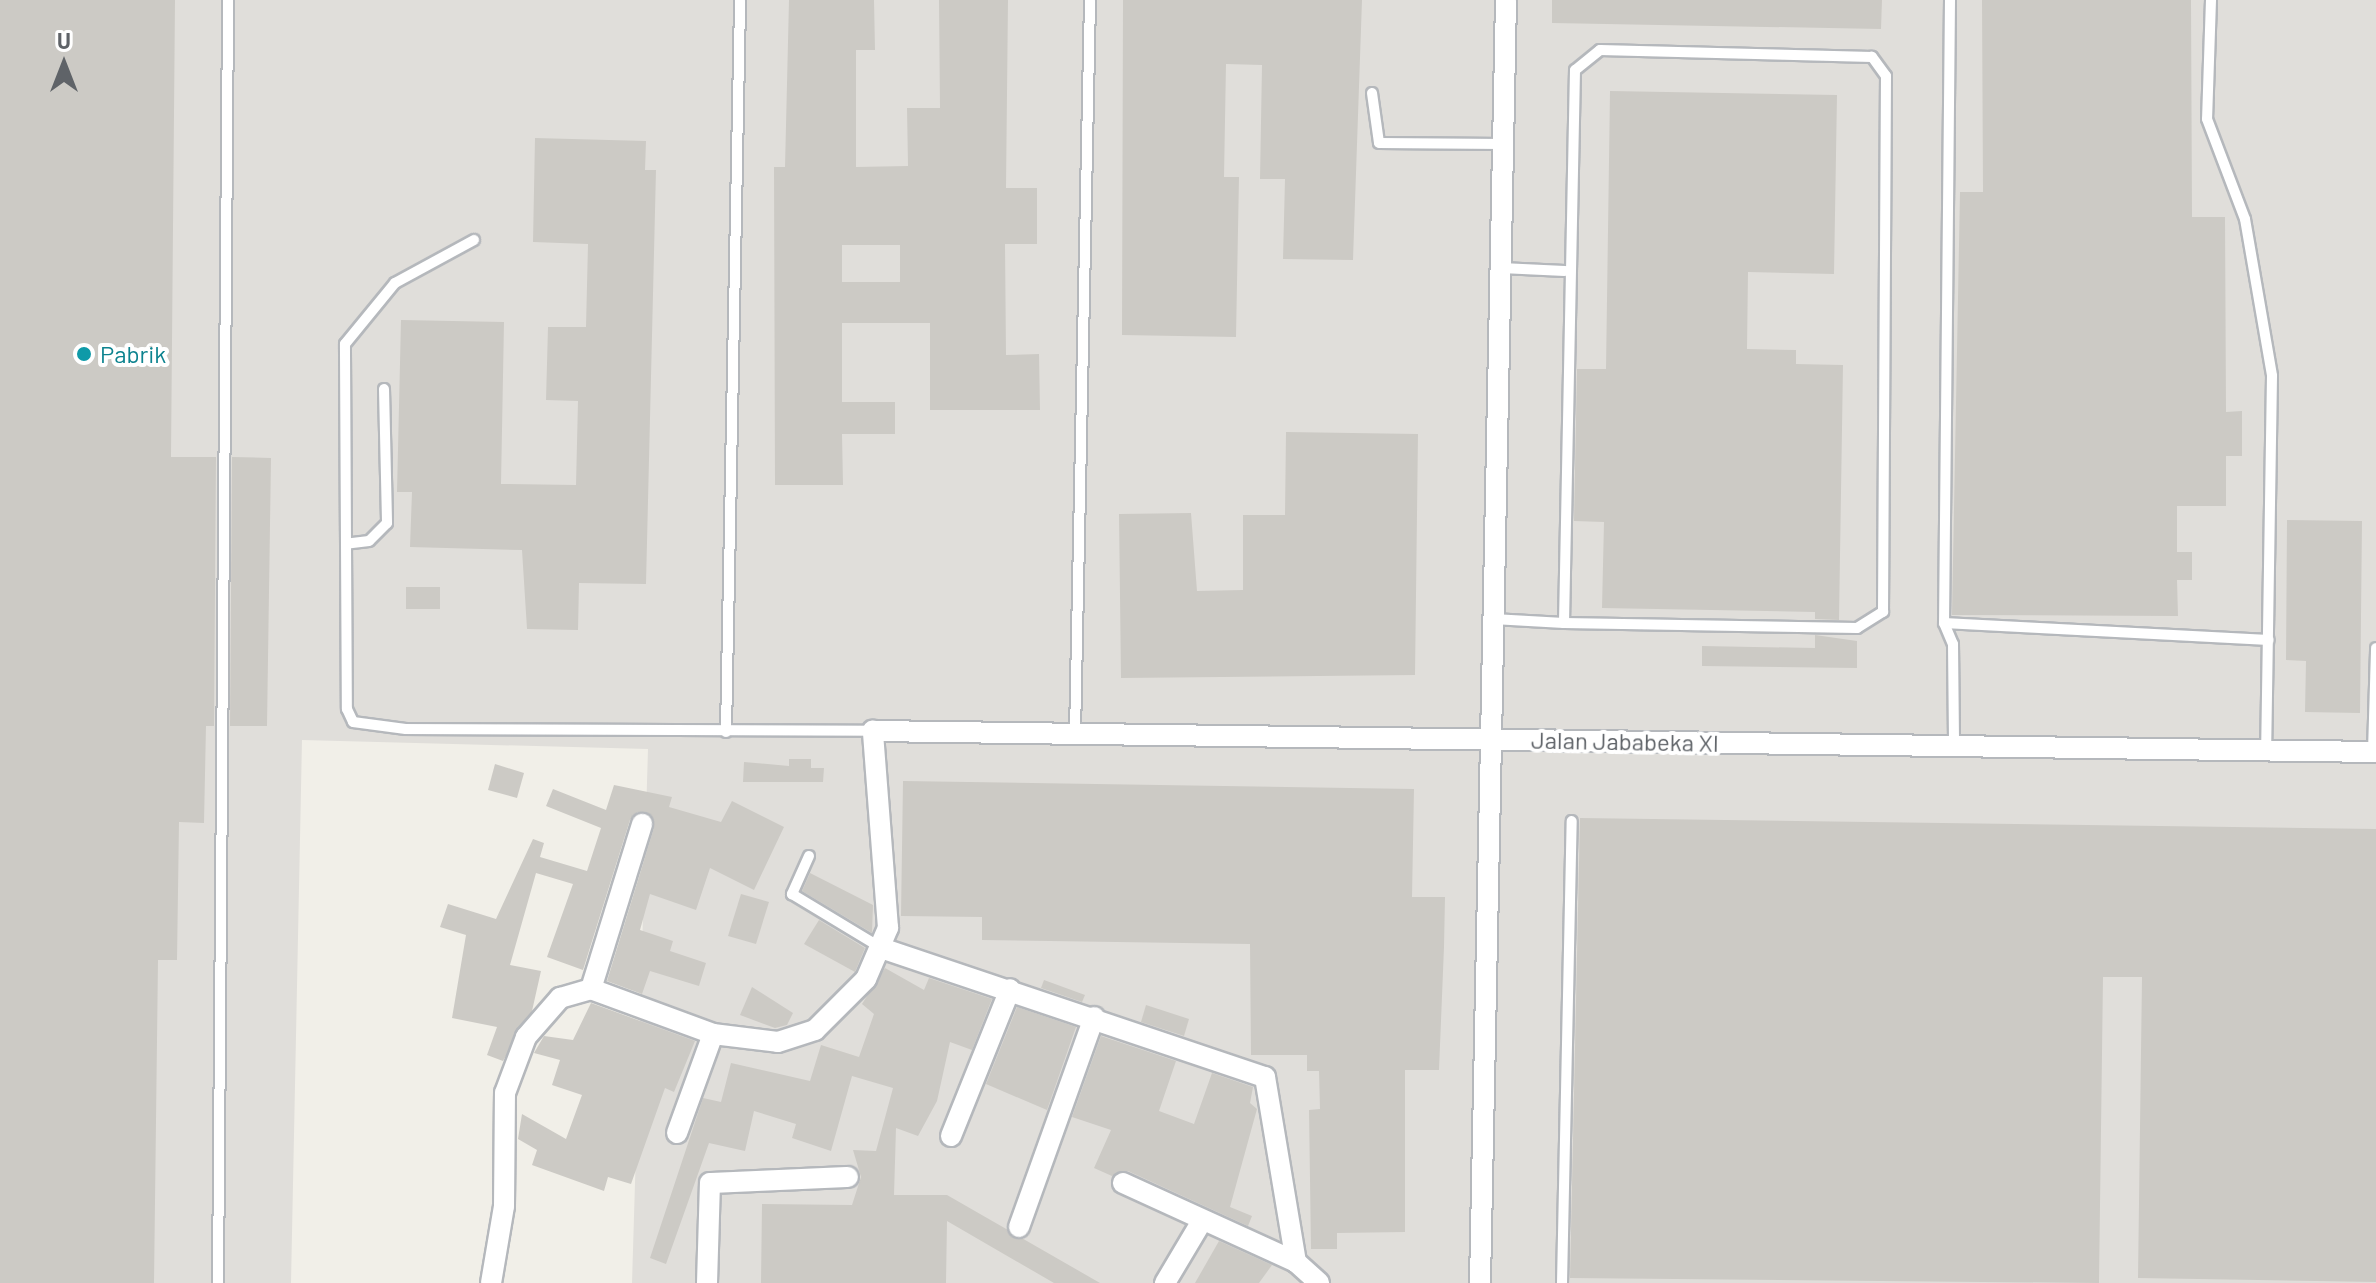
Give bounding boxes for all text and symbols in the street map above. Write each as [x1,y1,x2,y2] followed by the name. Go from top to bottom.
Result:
[24,24,104,104] north arrow
[57,27,71,53] text: U
[100,340,166,368] place label: Pabrik
[75,345,93,363] marker: Pabrik
[1531,725,1719,757] street label: Jalan Jababeka XI

